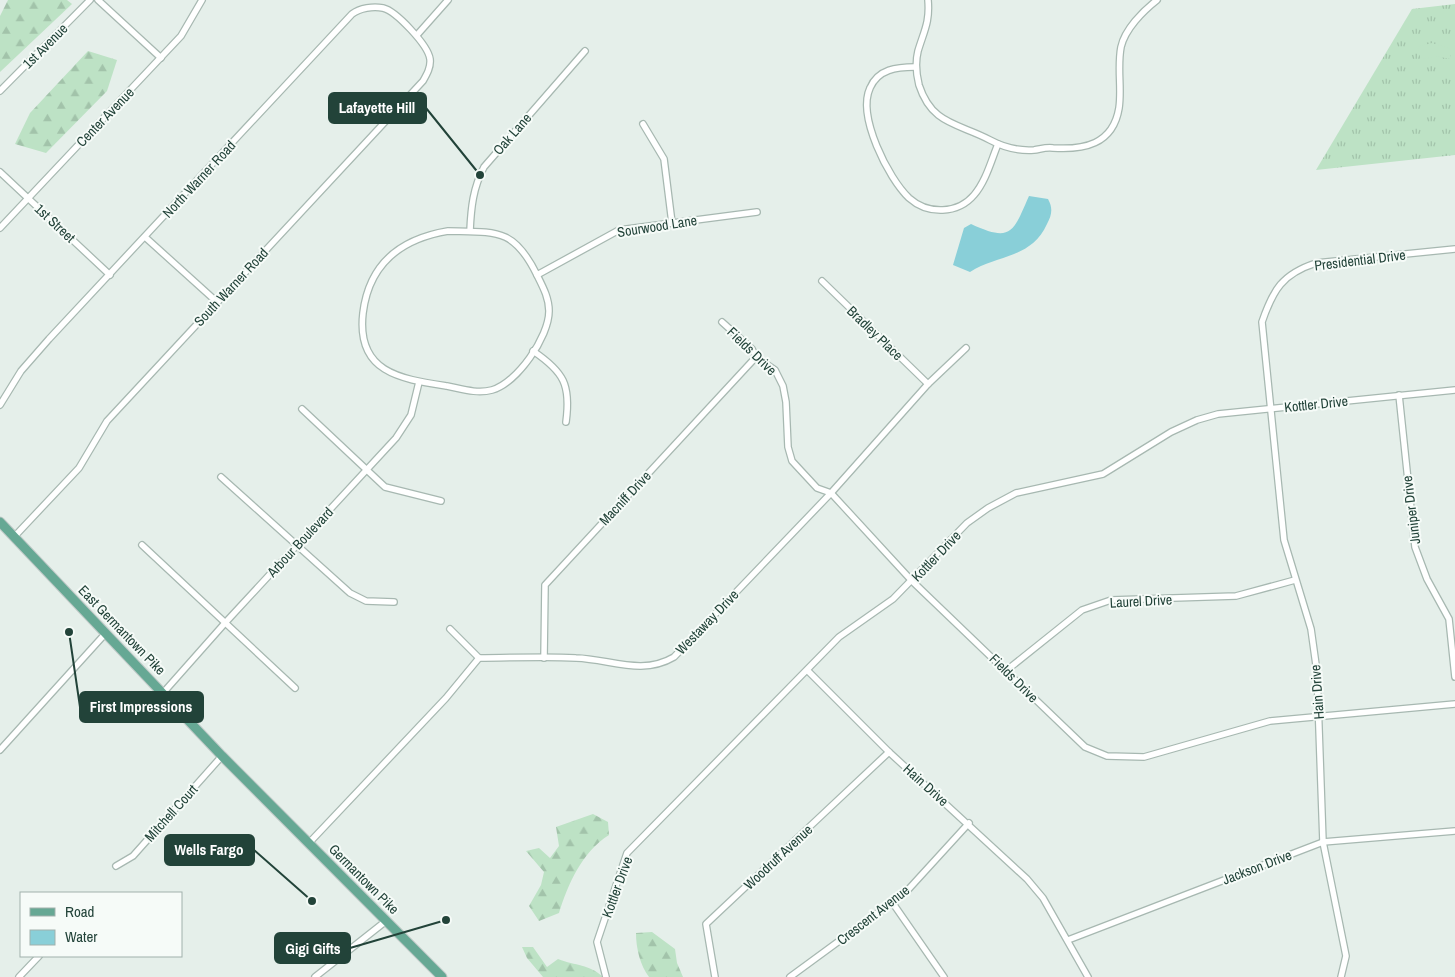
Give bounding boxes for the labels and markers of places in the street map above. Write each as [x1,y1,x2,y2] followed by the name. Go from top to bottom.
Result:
[329,93,426,123] callout: Lafayette Hill
[80,692,203,722] callout: First Impressions
[165,835,254,865] callout: Wells Fargo
[275,933,350,963] callout: Gigi Gifts

